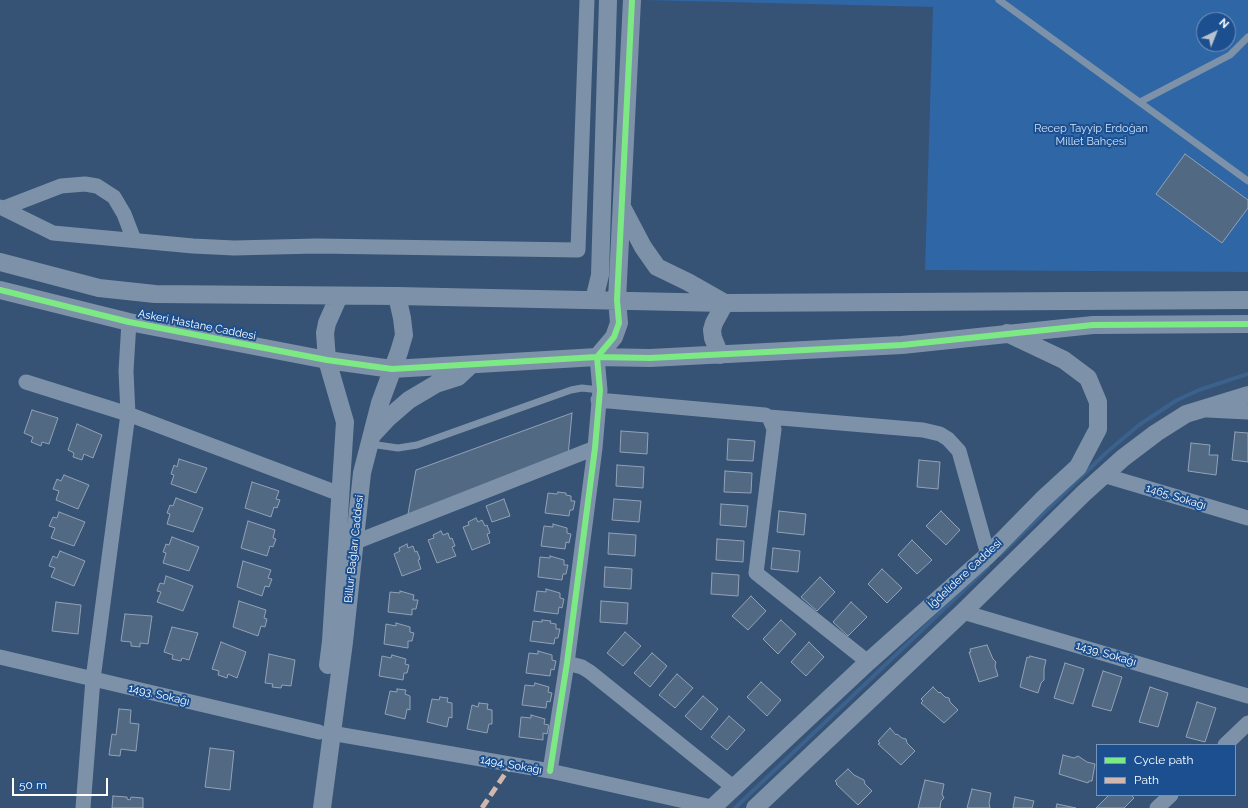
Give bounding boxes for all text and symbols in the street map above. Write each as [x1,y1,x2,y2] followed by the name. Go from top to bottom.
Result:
[1196,12,1236,52] north arrow
[1216,16,1231,31] text: N
[1034,122,1148,148] park label: Recep Tayyip Erdoğan Millet Bahçesi
[137,307,257,343] street label: Askeri Hastane Caddesi
[1144,482,1208,512] street label: 1465. Sokağı
[342,494,366,604] street label: Billur Bağları Caddesi
[925,537,1005,611] street label: İğdelidere Caddesi
[1074,639,1138,669] street label: 1439. Sokağı
[127,682,191,708] street label: 1493. Sokağı
[1096,744,1236,796] legend
[479,753,543,777] street label: 1494. Sokağı
[1134,753,1193,767] text: Cycle path
[14,770,110,796] scale bar
[1134,773,1159,787] text: Path
[19,778,47,792] text: 50 m

